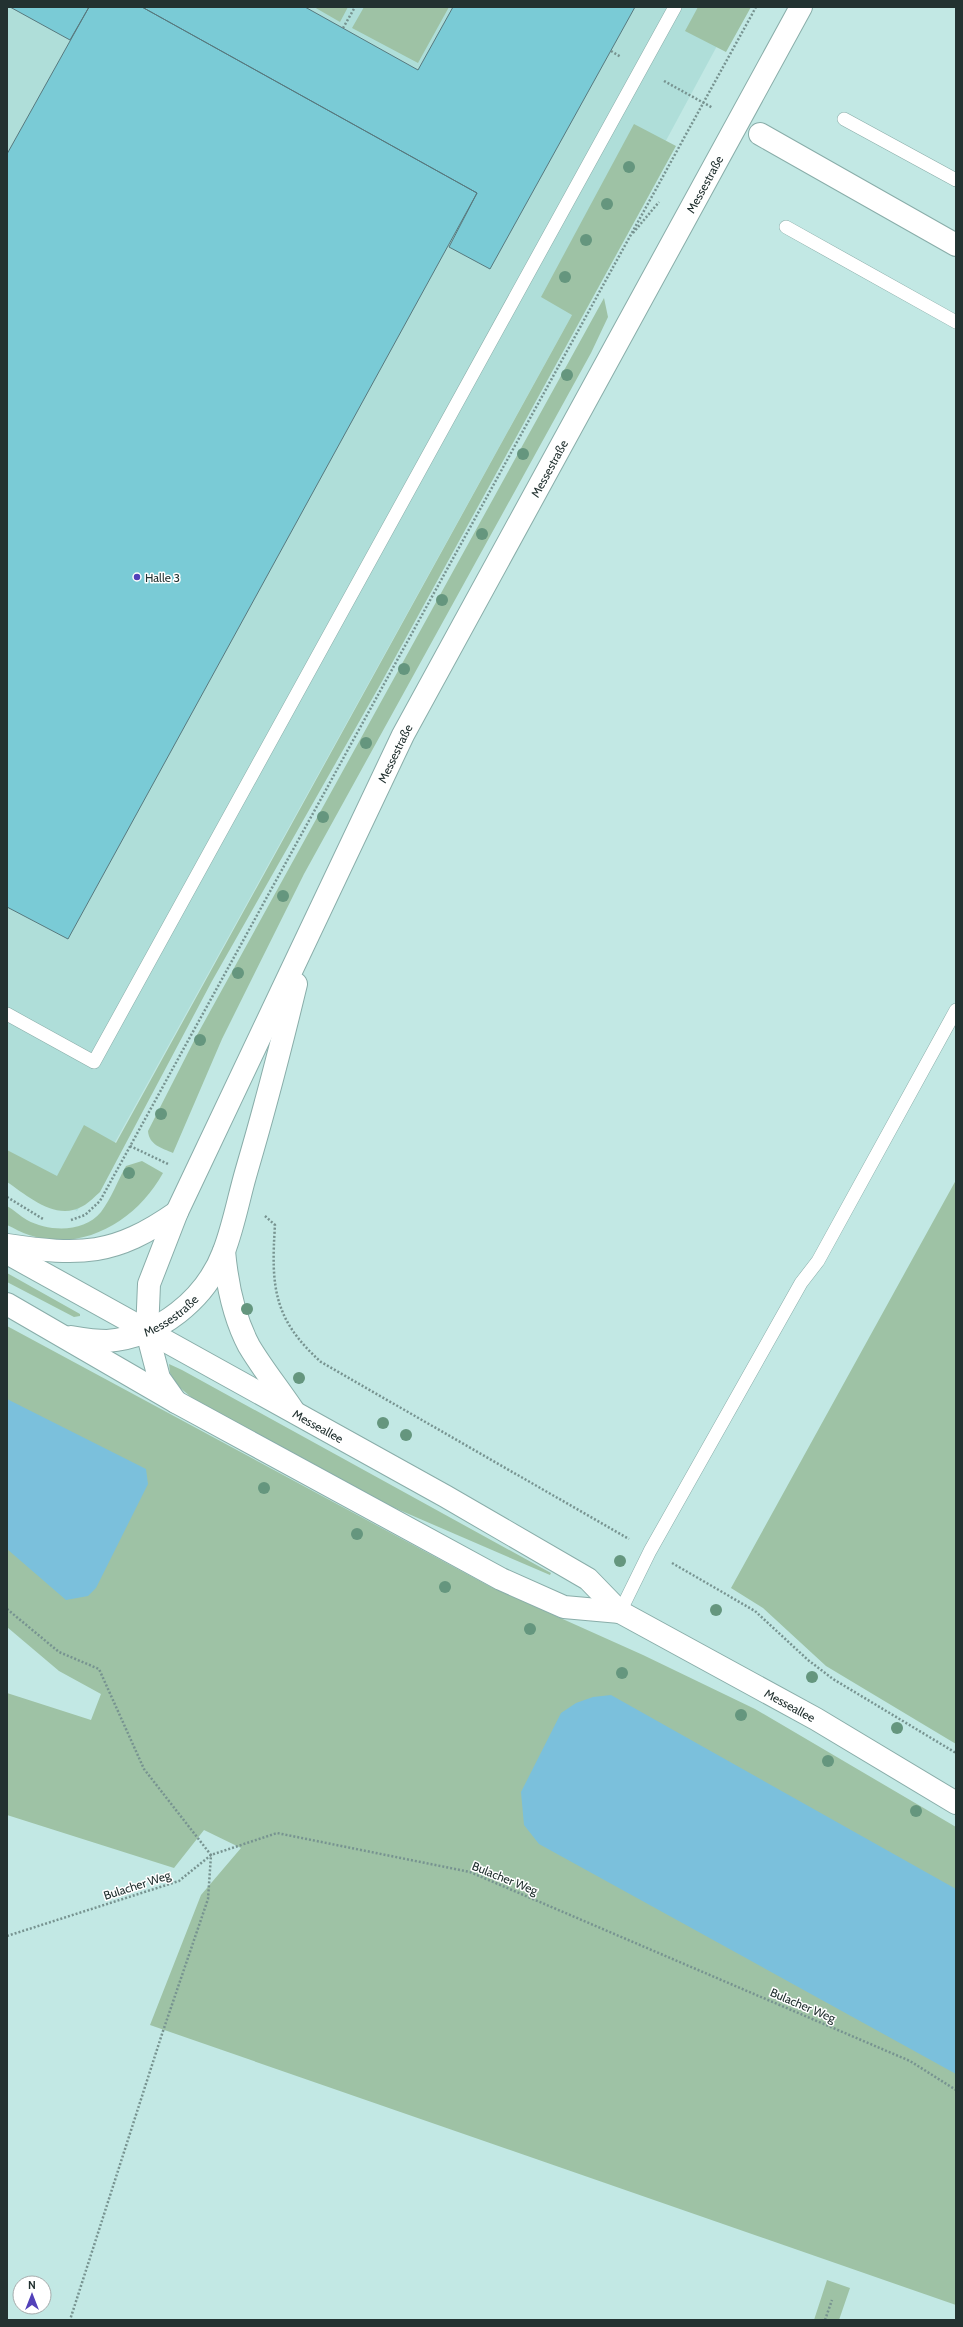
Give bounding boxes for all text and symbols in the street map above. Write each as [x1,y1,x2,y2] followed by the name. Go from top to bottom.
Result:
[682,153,726,215] street label: Messestraße
[527,437,571,500] street label: Messestraße
[145,570,180,585] place label: Halle 3
[132,572,142,582] marker: Halle 3
[374,721,415,785] street label: Messestraße
[141,1291,201,1339] street label: Messestraße
[290,1406,346,1446] street label: Messeallee
[762,1685,818,1725] street label: Messeallee
[470,1858,541,1898] street label: Bulacher Weg
[102,1867,173,1903] street label: Bulacher Weg
[768,1985,839,2026] street label: Bulacher Weg
[12,2275,52,2315] north arrow
[28,2278,36,2292] text: N

